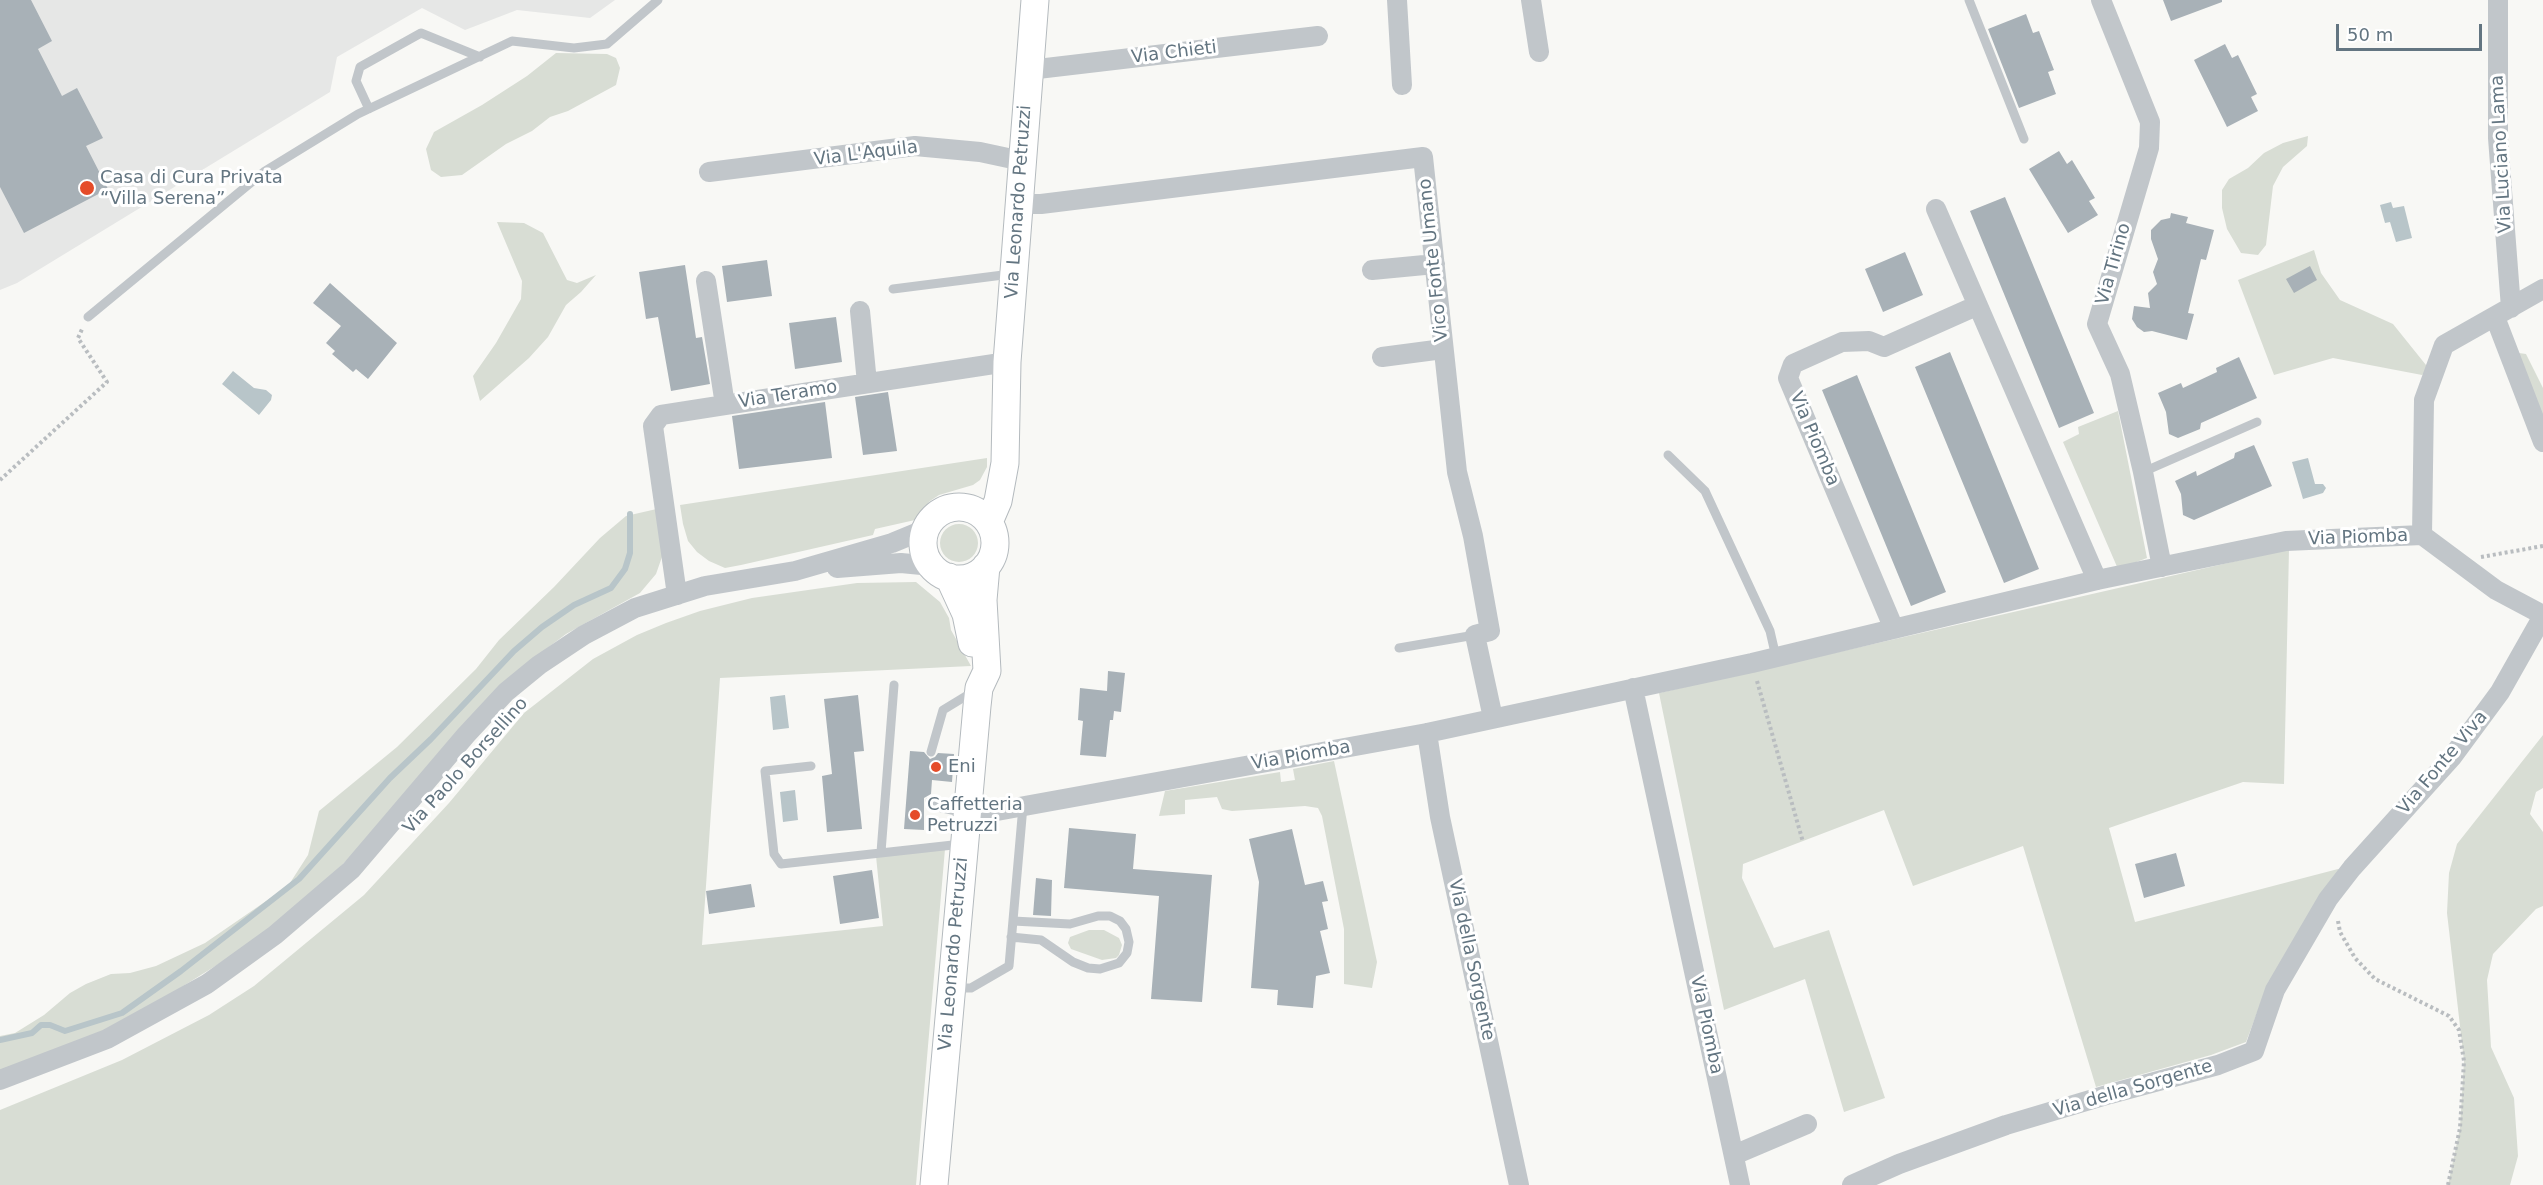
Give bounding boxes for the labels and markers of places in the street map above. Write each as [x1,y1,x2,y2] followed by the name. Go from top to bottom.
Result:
[100,167,283,210] place label: Casa di Cura Privata “Villa Serena”
[78,179,96,197] marker: Casa di Cura Privata “Villa Serena”
[948,756,976,778] place label: Eni
[929,760,943,774] marker: Eni
[927,794,1023,836] place label: Caffetteria Petruzzi
[908,808,922,822] marker: Caffetteria Petruzzi

